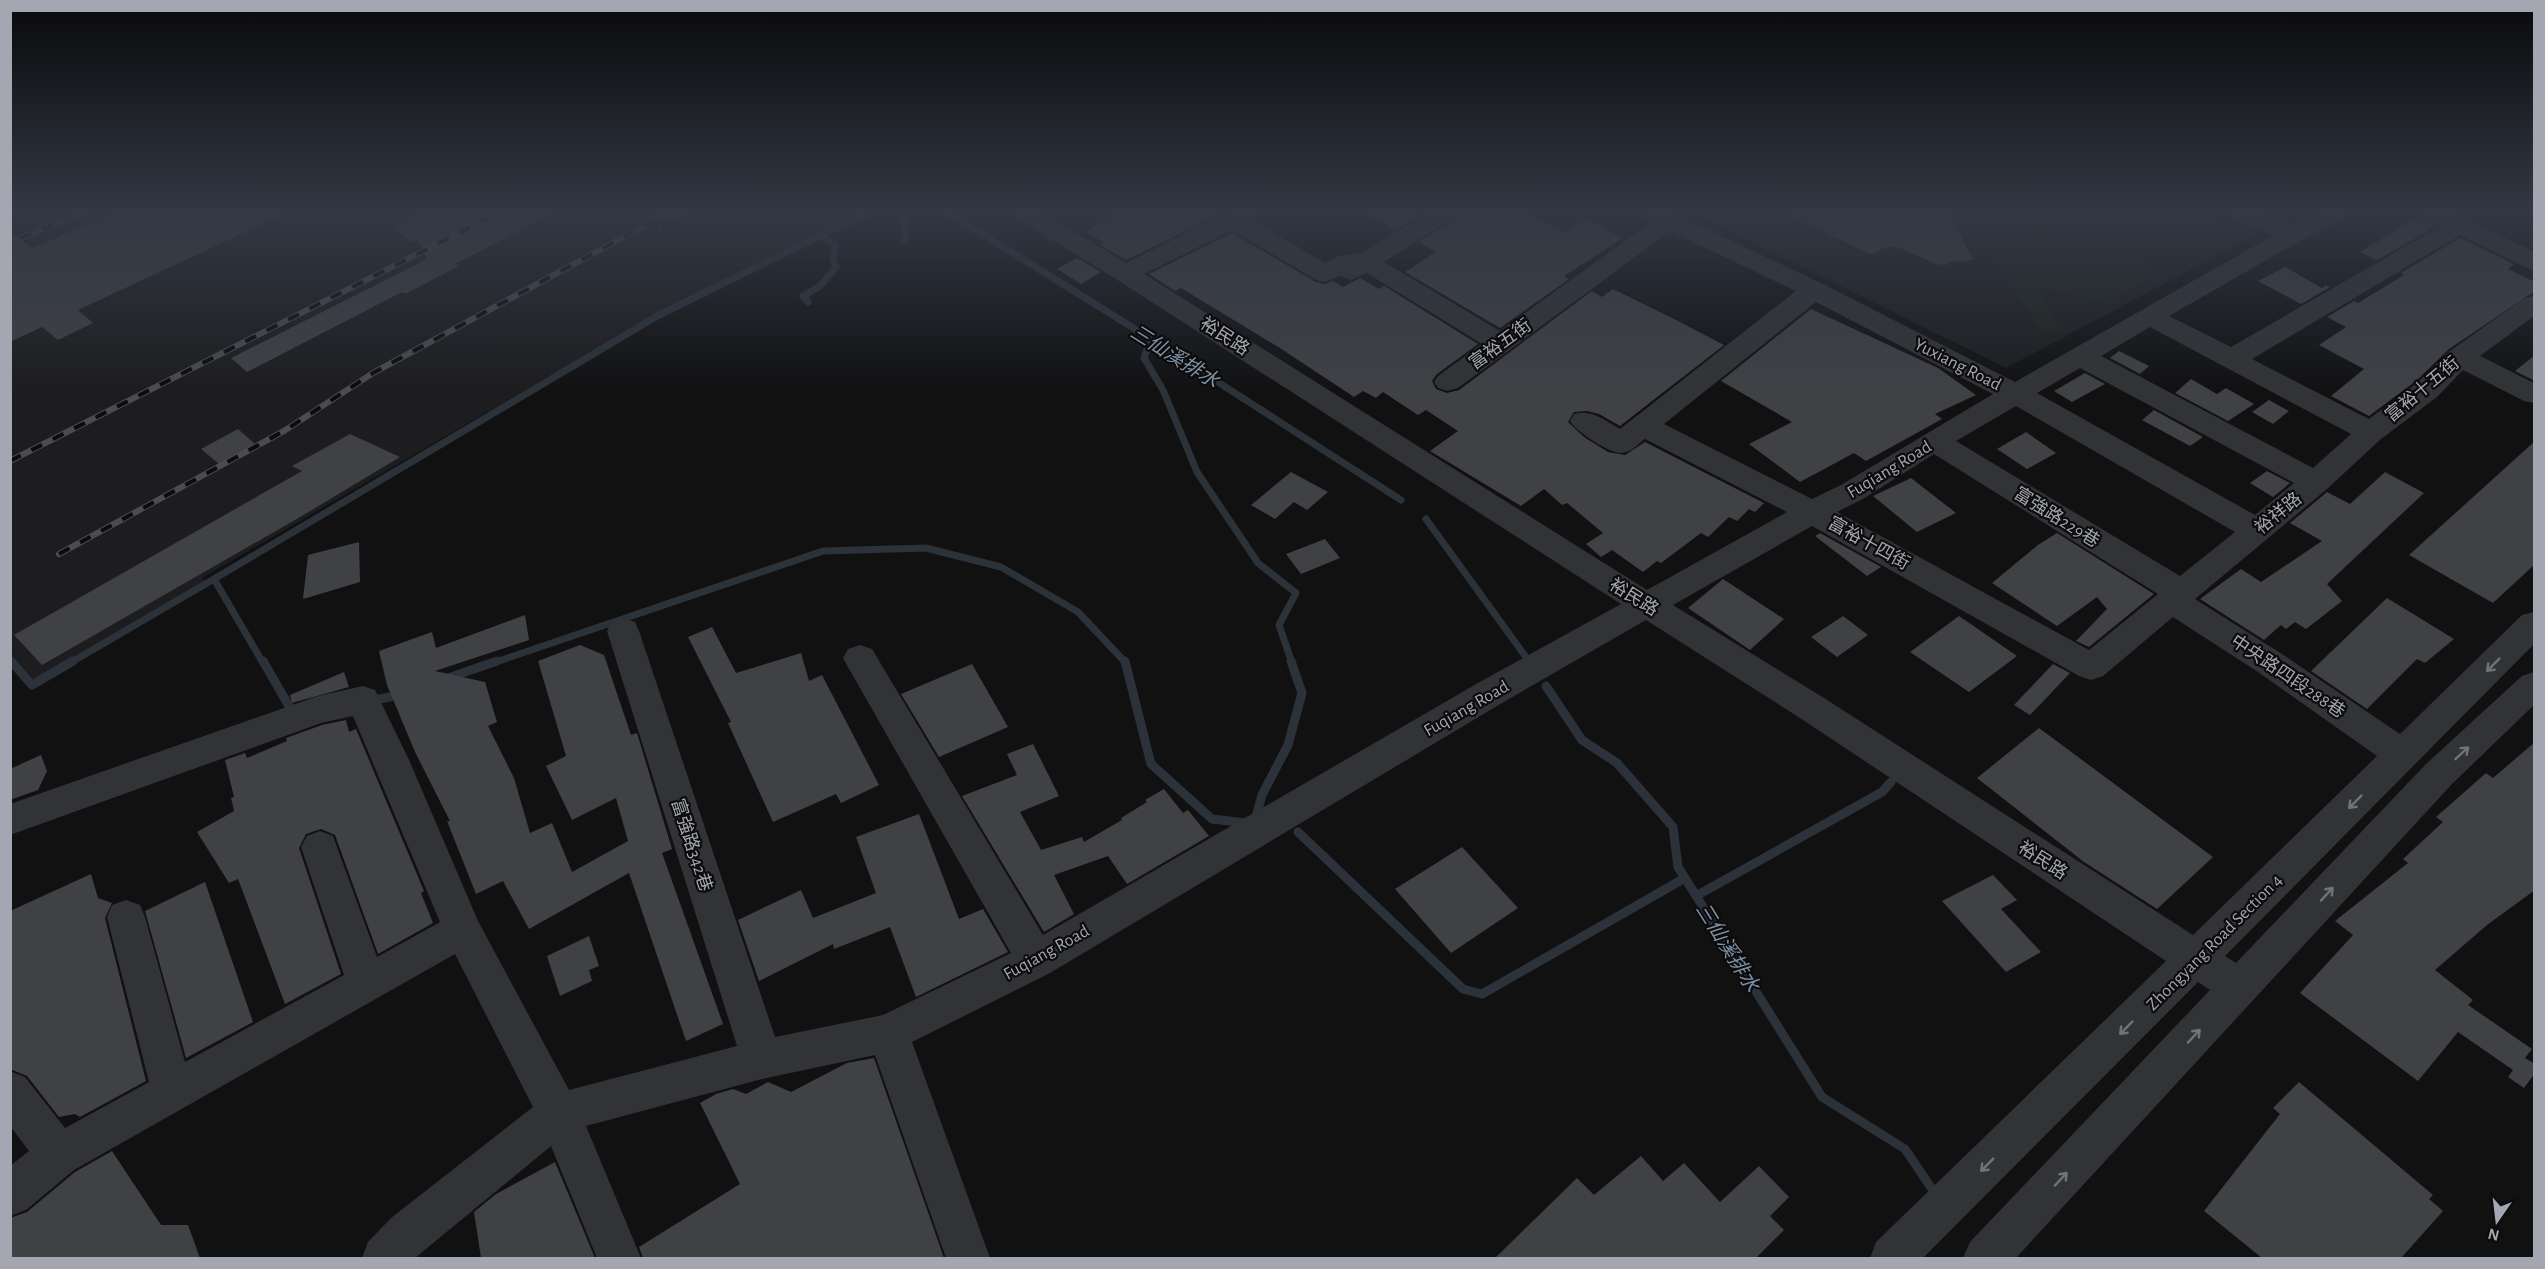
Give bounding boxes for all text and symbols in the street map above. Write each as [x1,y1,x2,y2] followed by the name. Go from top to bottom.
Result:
[1197,313,1253,359] street label: 裕民路
[1465,315,1535,373] street label: 富裕五街
[1127,321,1224,392] water label: 三仙溪排水
[1911,335,2004,394] street label: Yuxiang Road
[2381,352,2463,426] street label: 富裕十五街
[1844,438,1935,502] street label: Fuqiang Road
[2011,483,2103,551] street label: 富強路229巷
[2251,488,2305,538] street label: 裕祥路
[1825,512,1913,574] street label: 富裕十四街
[1606,574,1662,620] street label: 裕民路
[2227,630,2349,722] street label: 中央路四段288巷
[2486,657,2500,672] one-way arrow
[1421,677,1512,740] street label: Fuqiang Road
[2454,746,2469,760] one-way arrow
[2347,795,2362,810] one-way arrow
[668,796,716,894] street label: 富強路342巷
[2015,837,2071,883] street label: 裕民路
[2143,871,2286,1014] street label: Zhongyang Road Section 4
[2320,887,2334,902] one-way arrow
[1692,899,1764,996] water label: 三仙溪排水
[1001,922,1092,984] street label: Fuqiang Road
[2119,1021,2134,1035] one-way arrow
[2187,1029,2201,1044] one-way arrow
[1980,1157,1995,1172] one-way arrow
[2054,1171,2068,1186] one-way arrow
[2467,1191,2527,1251] north arrow
[2486,1225,2501,1244] text: N

